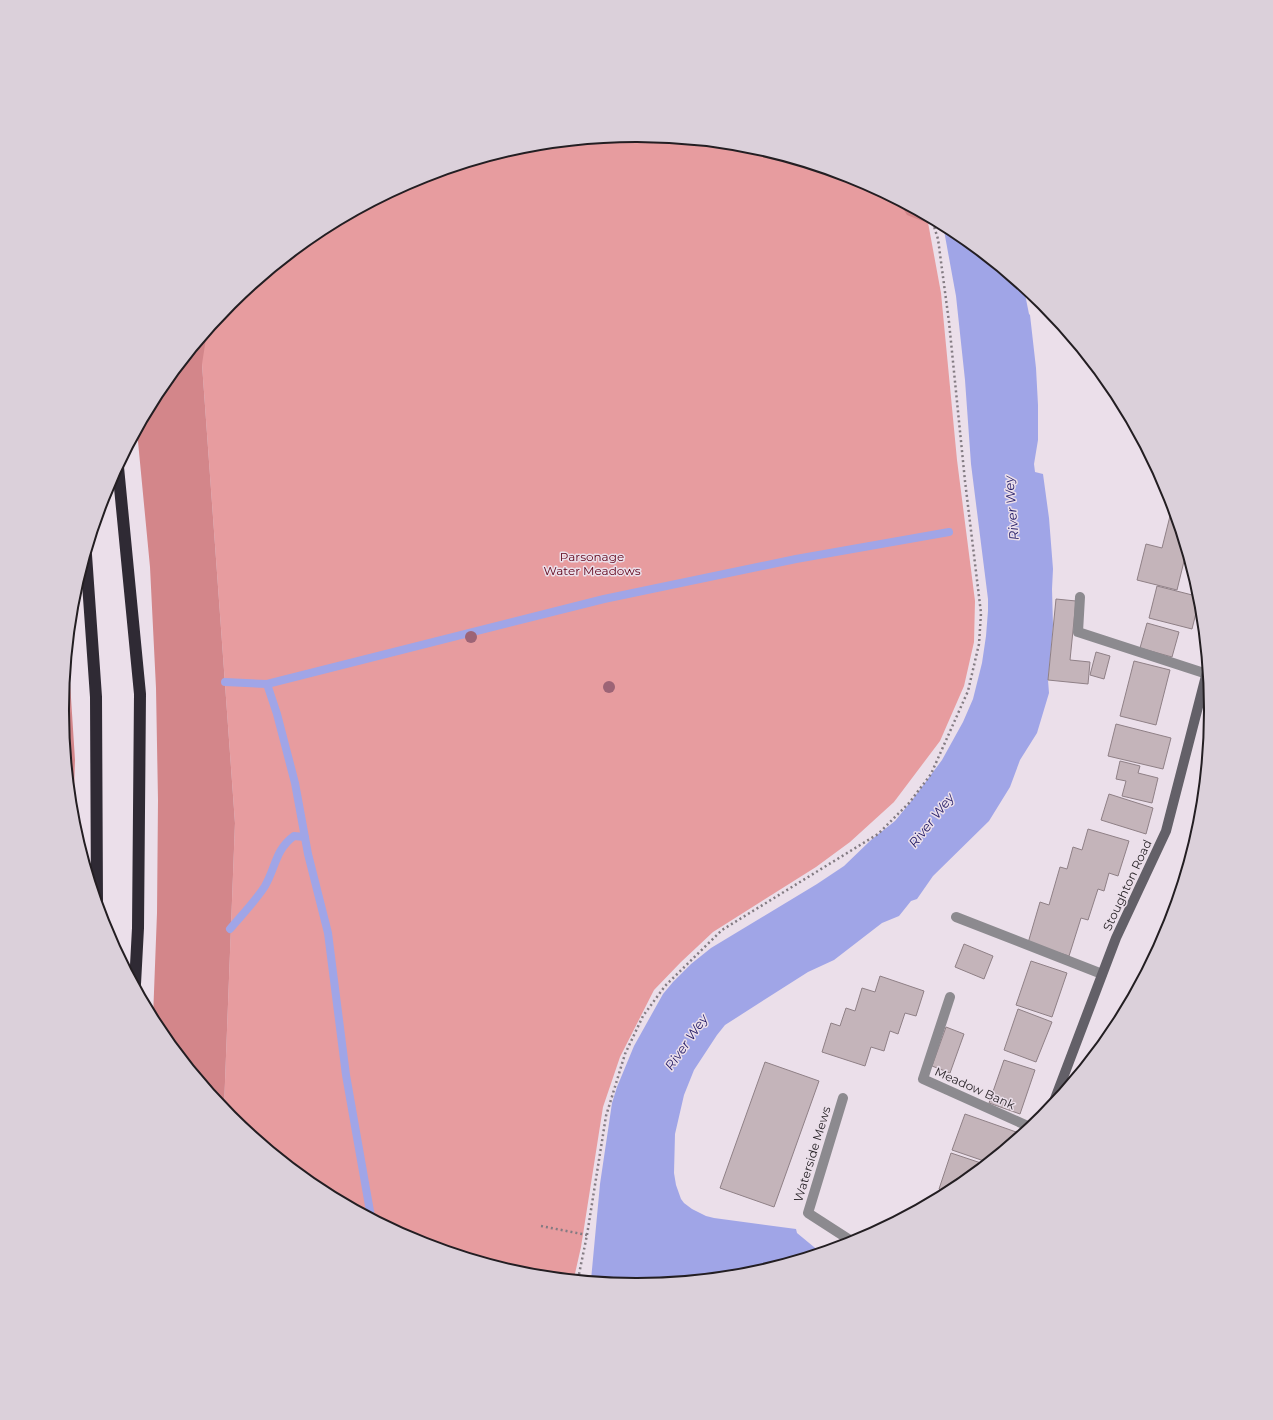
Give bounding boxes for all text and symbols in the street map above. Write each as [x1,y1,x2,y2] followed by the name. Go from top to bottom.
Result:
[1000,474,1022,541] water label: River Wey
[543,549,641,578] park label: Parsonage Water Meadows
[905,789,958,850] water label: River Wey
[1099,837,1155,933] street label: Stoughton Road
[661,1010,712,1073] water label: River Wey
[933,1064,1018,1113] street label: Meadow Bank
[790,1104,834,1204] street label: Waterside Mews

